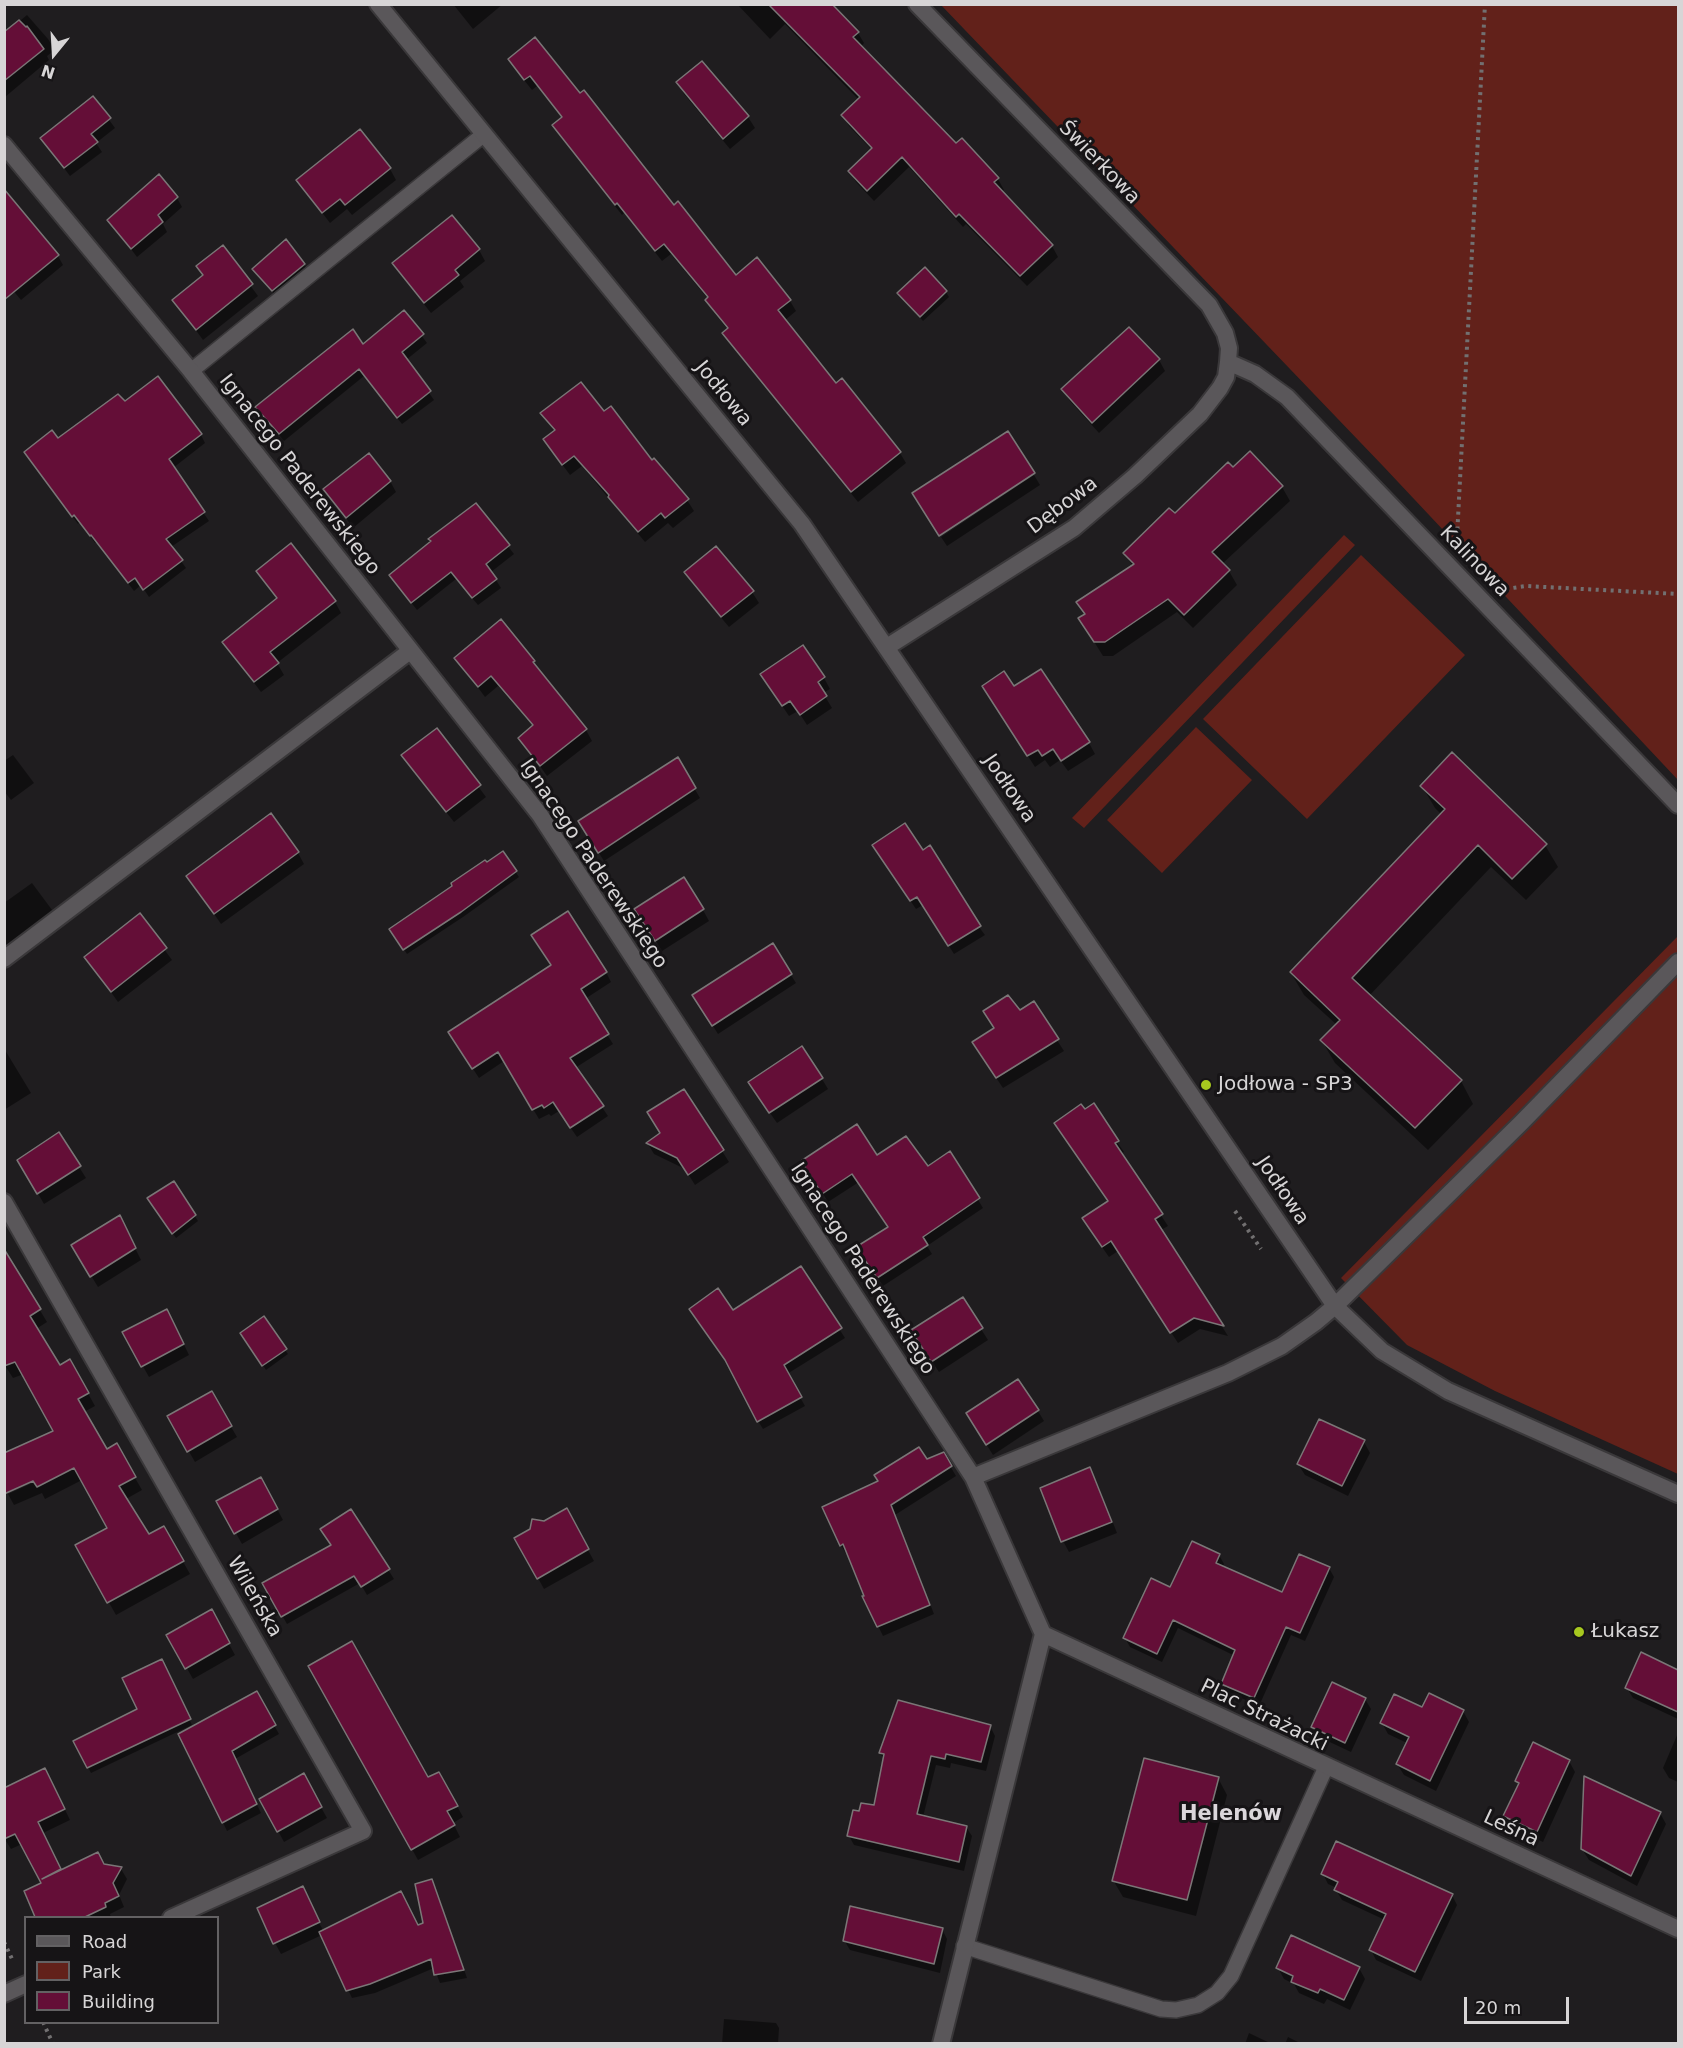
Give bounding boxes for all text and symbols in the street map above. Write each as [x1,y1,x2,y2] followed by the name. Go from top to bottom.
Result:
[24,24,84,84] north arrow
[39,60,58,83] text: N
[1053,116,1145,210] street label: Świerkowa
[689,356,757,432] street label: Jodłowa
[213,370,385,580] street label: Ignacego Paderewskiego
[1023,472,1103,540] street label: Dębowa
[1434,521,1514,603] street label: Kalinowa
[977,750,1041,828] street label: Jodłowa
[514,755,672,973] street label: Ignacego Paderewskiego
[1218,1073,1353,1097] place label: Jodłowa - SP3
[1199,1078,1213,1092] marker: Jodłowa - SP3
[1250,1152,1314,1230] street label: Jodłowa
[784,1159,940,1379] street label: Ignacego Paderewskiego
[221,1552,287,1642] street label: Wileńska
[1591,1620,1659,1644] place label: Łukasz
[1572,1625,1586,1639] marker: Łukasz
[1196,1675,1332,1757] street label: Plac Strażacki
[1180,1802,1282,1828] district label: Helenów
[1479,1806,1543,1852] street label: Leśna
[24,1916,219,2024] legend
[82,1931,127,1952] text: Road
[82,1961,121,1982] text: Park
[1467,1985,1572,2023] scale bar
[82,1991,155,2012] text: Building
[1475,1997,1521,2018] text: 20 m

